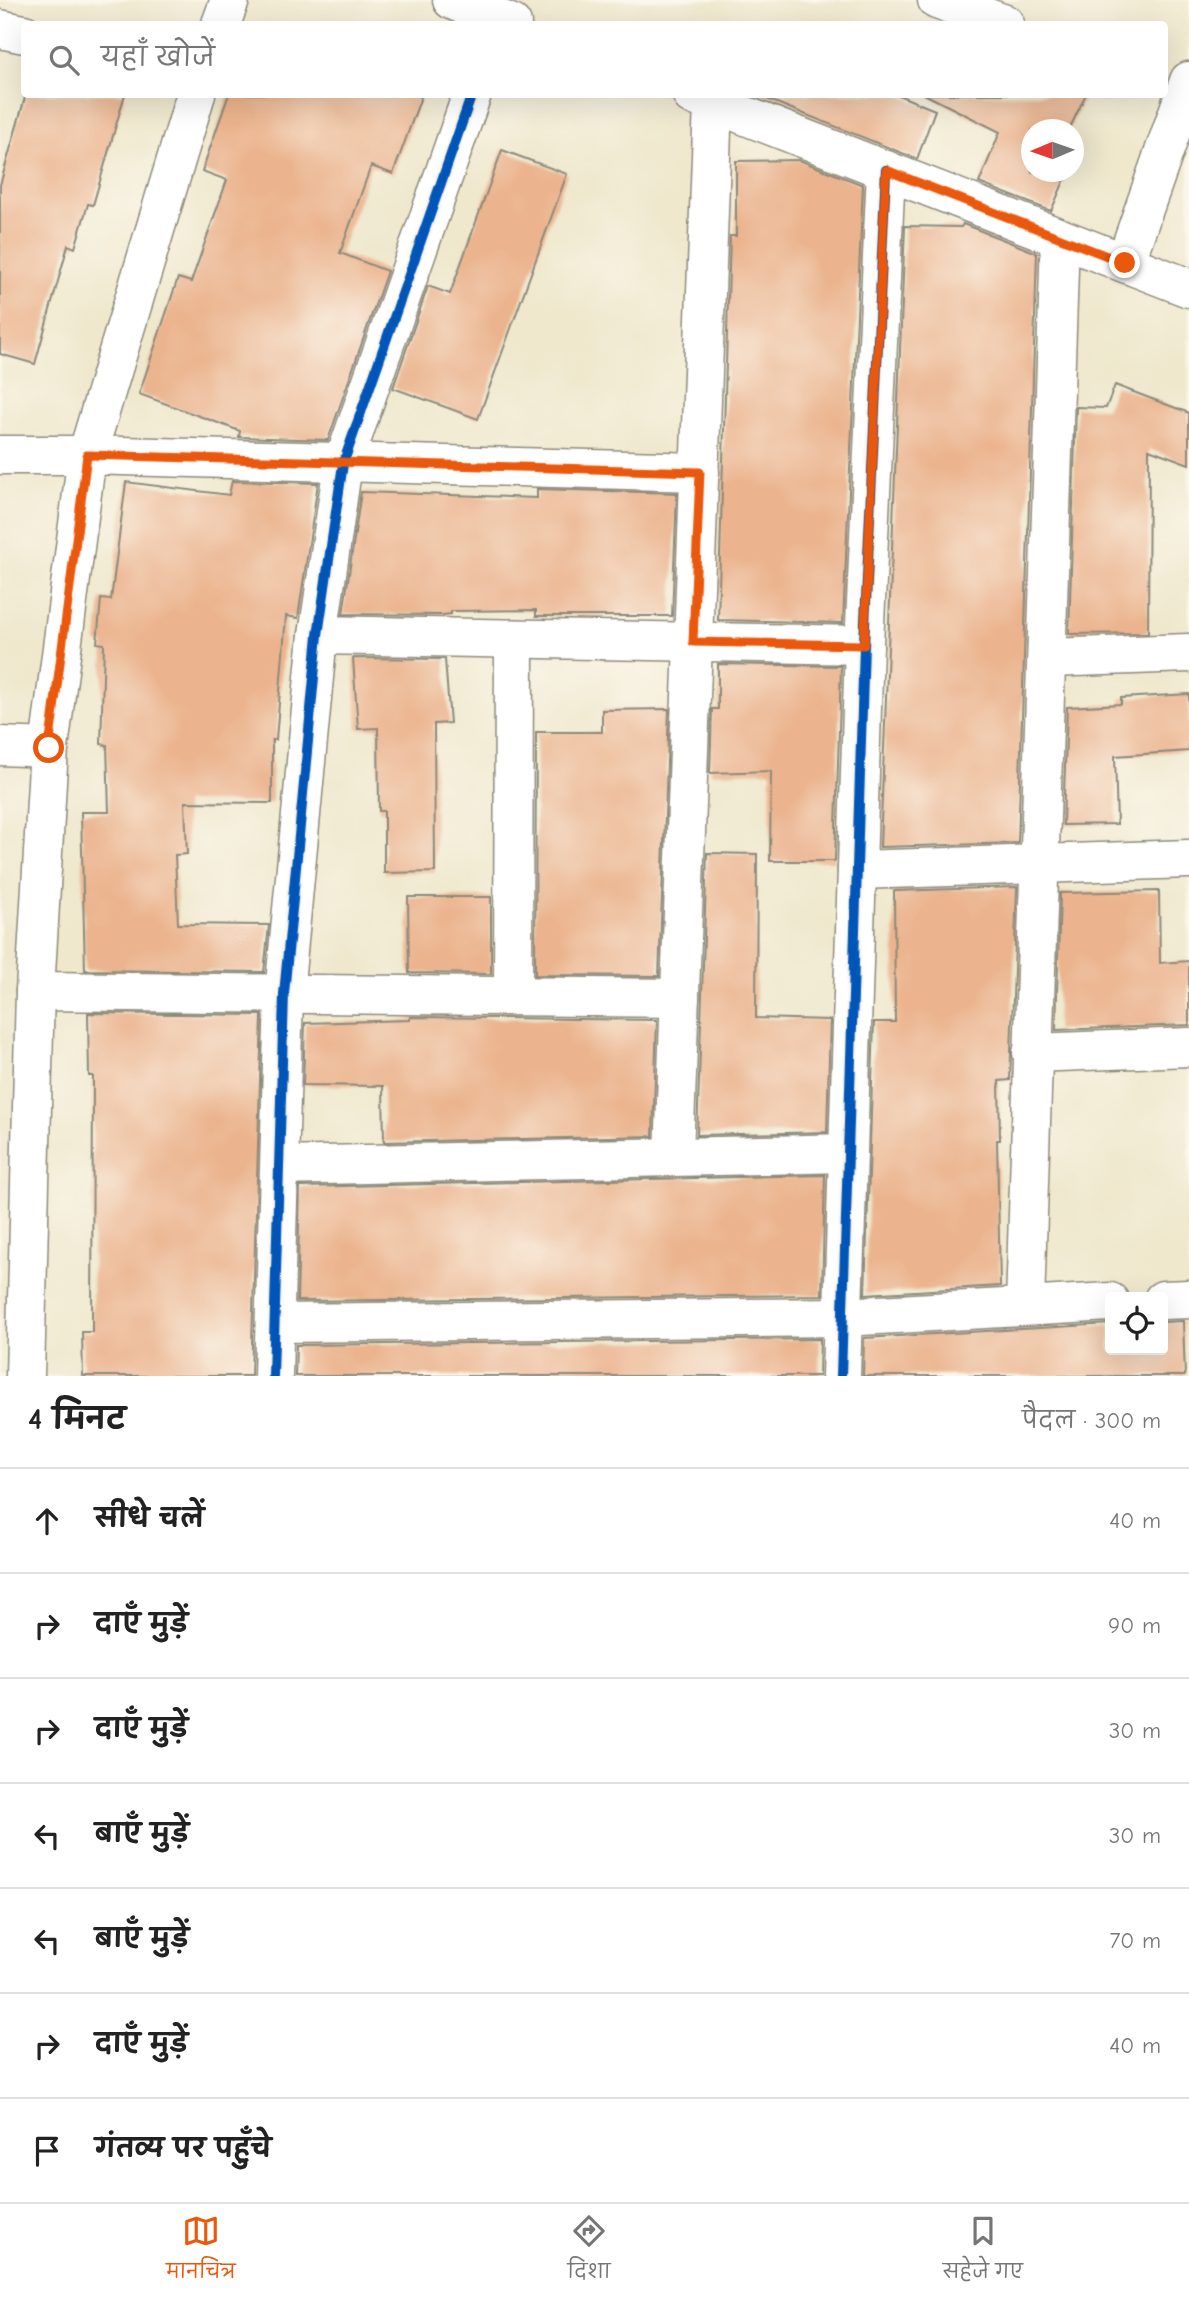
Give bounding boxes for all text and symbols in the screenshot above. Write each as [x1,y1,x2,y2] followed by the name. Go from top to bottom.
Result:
[21,21,1168,98] search box
[45,41,83,79] icon: search
[101,43,215,73] text: यहाँ खोजें
[1021,119,1084,182] north arrow
[1109,247,1140,278] route end
[33,732,64,763] route start
[1105,1292,1168,1355] map controls
[1105,1292,1168,1355] button: locate
[28,1402,126,1437] text: 4 मिनट
[1022,1407,1161,1434] text: पैदल · 300 m
[28,1502,66,1540] icon: ahead
[95,1504,204,1534] text: सीधे चलें
[1109,1507,1161,1534] text: 40 m
[28,1607,66,1645] icon: right
[95,1609,188,1639] text: दाएँ मुड़ें
[1108,1612,1161,1639] text: 90 m
[28,1712,66,1750] icon: right
[95,1714,188,1744] text: दाएँ मुड़ें
[1109,1717,1161,1744] text: 30 m
[28,1817,66,1855] icon: left
[95,1819,189,1849] text: बाएँ मुड़ें
[1109,1822,1161,1849] text: 30 m
[28,1922,66,1960] icon: left
[95,1924,189,1954] text: बाएँ मुड़ें
[1109,1927,1161,1954] text: 70 m
[28,2027,66,2065] icon: right
[95,2029,188,2059] text: दाएँ मुड़ें
[1109,2032,1161,2059] text: 40 m
[28,2132,66,2170] icon: arrive
[95,2134,272,2164] text: गंतव्य पर पहुँचे
[166,2212,236,2292] tab: मानचित्र
[568,2212,611,2292] tab: दिशा
[943,2212,1023,2292] tab: सहेजे गए

